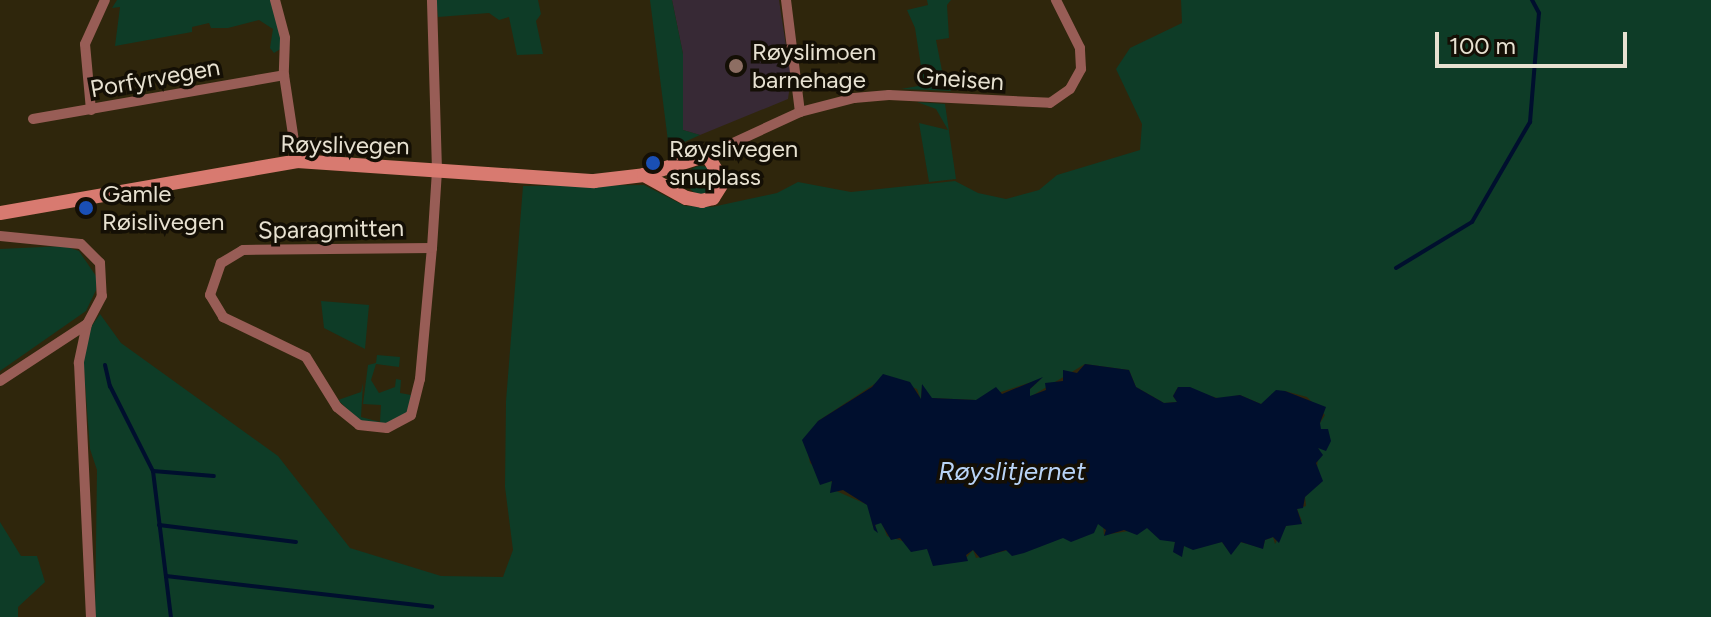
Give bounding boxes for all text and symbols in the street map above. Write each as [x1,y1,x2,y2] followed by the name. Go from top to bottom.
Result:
[1439,16,1631,66] scale bar
[1449,31,1516,60] text: 100 m
[752,38,876,94] place label: Røyslimoen barnehage
[88,52,222,104] street label: Porfyrvegen
[727,57,745,75] marker: Røyslimoen barnehage
[915,62,1005,96] street label: Gneisen
[280,129,410,161] street label: Røyslivegen
[669,135,798,191] place label: Røyslivegen snuplass
[644,154,662,172] marker: Røyslivegen snuplass
[102,180,224,236] place label: Gamle Røislivegen
[77,199,95,217] marker: Gamle Røislivegen
[258,213,404,245] street label: Sparagmitten
[938,456,1086,488] water label: Røyslitjernet

